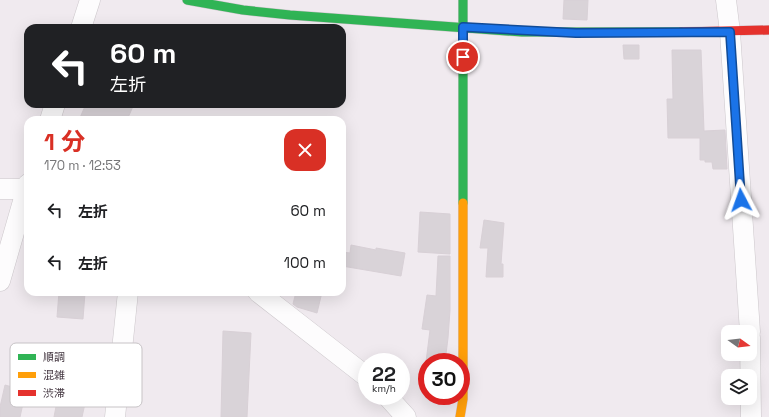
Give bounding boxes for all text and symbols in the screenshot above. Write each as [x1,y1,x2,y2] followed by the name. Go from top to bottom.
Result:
[110,35,176,71] text: 60 m
[44,40,96,92] icon: left
[446,40,480,74] pin
[452,46,474,68] icon: arrive
[110,73,146,96] text: 左折
[44,126,85,157] text: 1 分
[284,129,326,171] button: close
[44,157,121,174] text: 170 m · 12:53
[720,179,762,221] position arrow
[44,199,66,221] icon: left
[290,201,326,220] text: 60 m
[78,202,108,221] text: 左折
[44,251,66,273] icon: left
[284,253,326,272] text: 100 m
[78,254,108,273] text: 左折
[721,325,757,361] north arrow
[721,325,757,405] map controls
[10,343,142,407] legend
[43,350,65,364] text: 順調
[418,353,470,405] speed limit sign: 30
[372,361,396,387] text: 22
[43,368,65,382] text: 混雑
[721,369,757,405] button: layers
[372,382,396,395] text: km/h
[43,386,65,400] text: 渋滞

